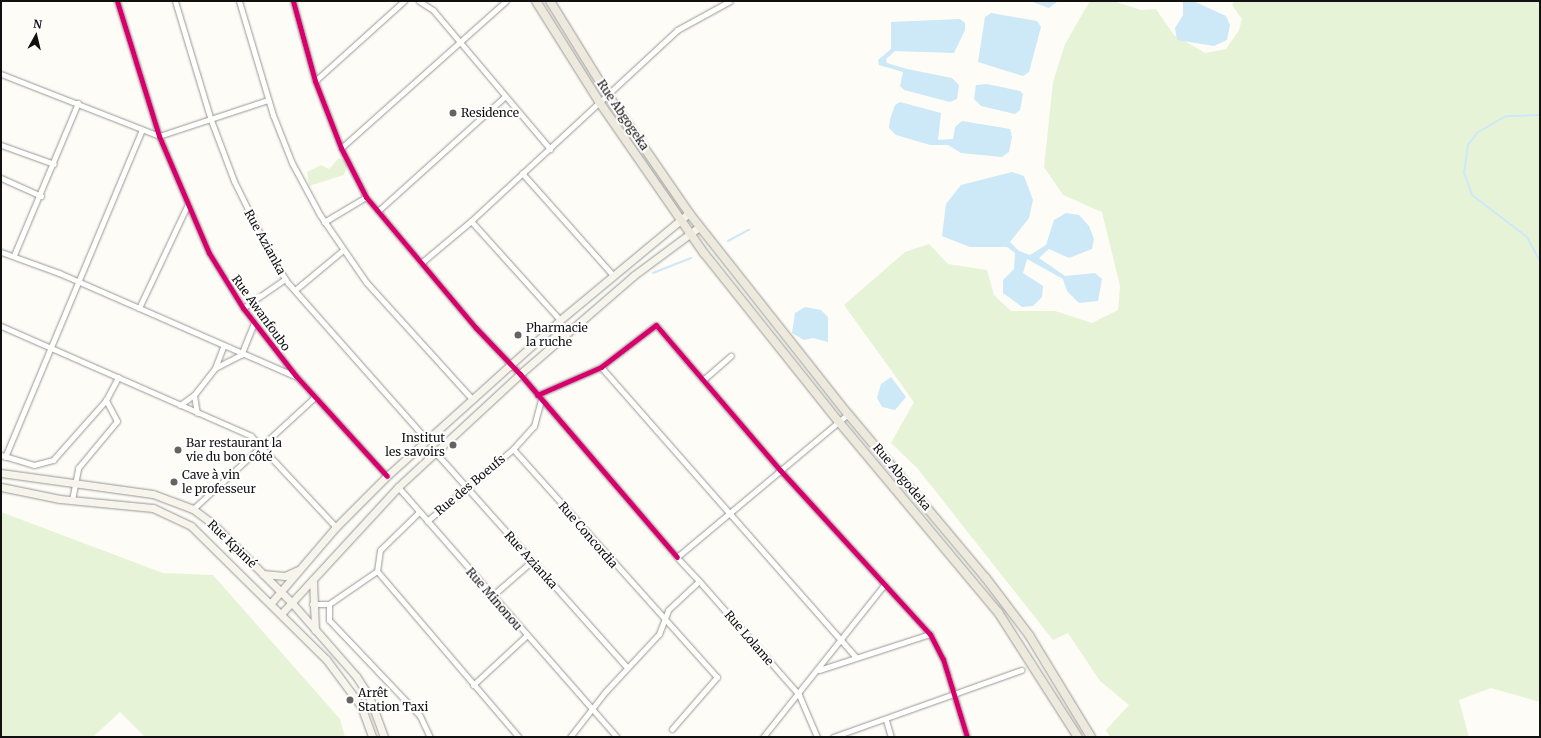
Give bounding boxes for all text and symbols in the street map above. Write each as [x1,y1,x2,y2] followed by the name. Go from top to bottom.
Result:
[16,16,56,56] north arrow
[32,17,43,32] text: N
[594,77,652,153] street label: Rue Abgogeka
[461,106,519,120] place label: Residence
[448,108,458,118] marker: Residence
[241,207,289,277] street label: Rue Azianka
[229,272,293,354] street label: Rue Awanfoubo
[526,321,588,349] place label: Pharmacie la ruche
[513,330,523,340] marker: Pharmacie la ruche
[385,431,445,459] place label: Institut les savoirs
[186,436,282,464] place label: Bar restaurant la vie du bon côté
[448,440,458,450] marker: Institut les savoirs
[870,441,934,513] street label: Rue Abgodeka
[173,445,183,455] marker: Bar restaurant la vie du bon côté
[432,452,508,518] street label: Rue des Boeufs
[182,468,256,496] place label: Cave à vin le professeur
[169,477,179,487] marker: Cave à vin le professeur
[555,499,621,571] street label: Rue Concordia
[205,517,259,571] street label: Rue Kpimé
[502,528,560,592] street label: Rue Azianka
[463,565,525,633] street label: Rue Minonou
[721,608,777,668] street label: Rue Lolame
[358,686,428,714] place label: Arrêt Station Taxi
[345,695,355,705] marker: Arrêt Station Taxi

